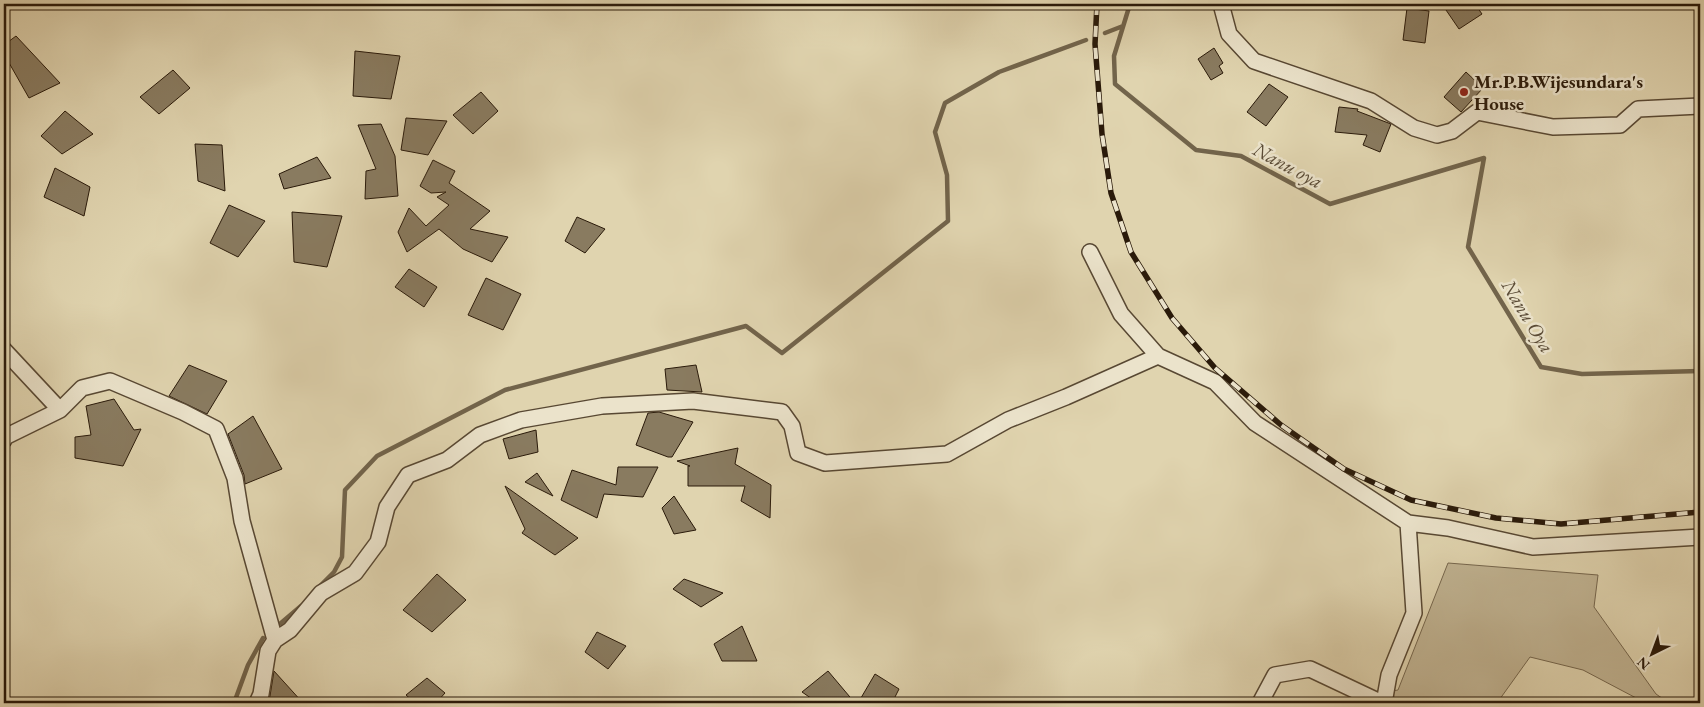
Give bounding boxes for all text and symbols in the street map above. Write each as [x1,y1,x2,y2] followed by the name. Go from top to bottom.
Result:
[1474,69,1643,116] place label: Mr.P.B.Wijesundara's House
[1458,86,1470,98] marker: Mr.P.B.Wijesundara's House
[1248,135,1327,194] water label: Nanu oya
[1495,274,1560,358] water label: Nanu Oya
[1626,630,1676,680] north arrow
[1633,653,1654,674] text: N

